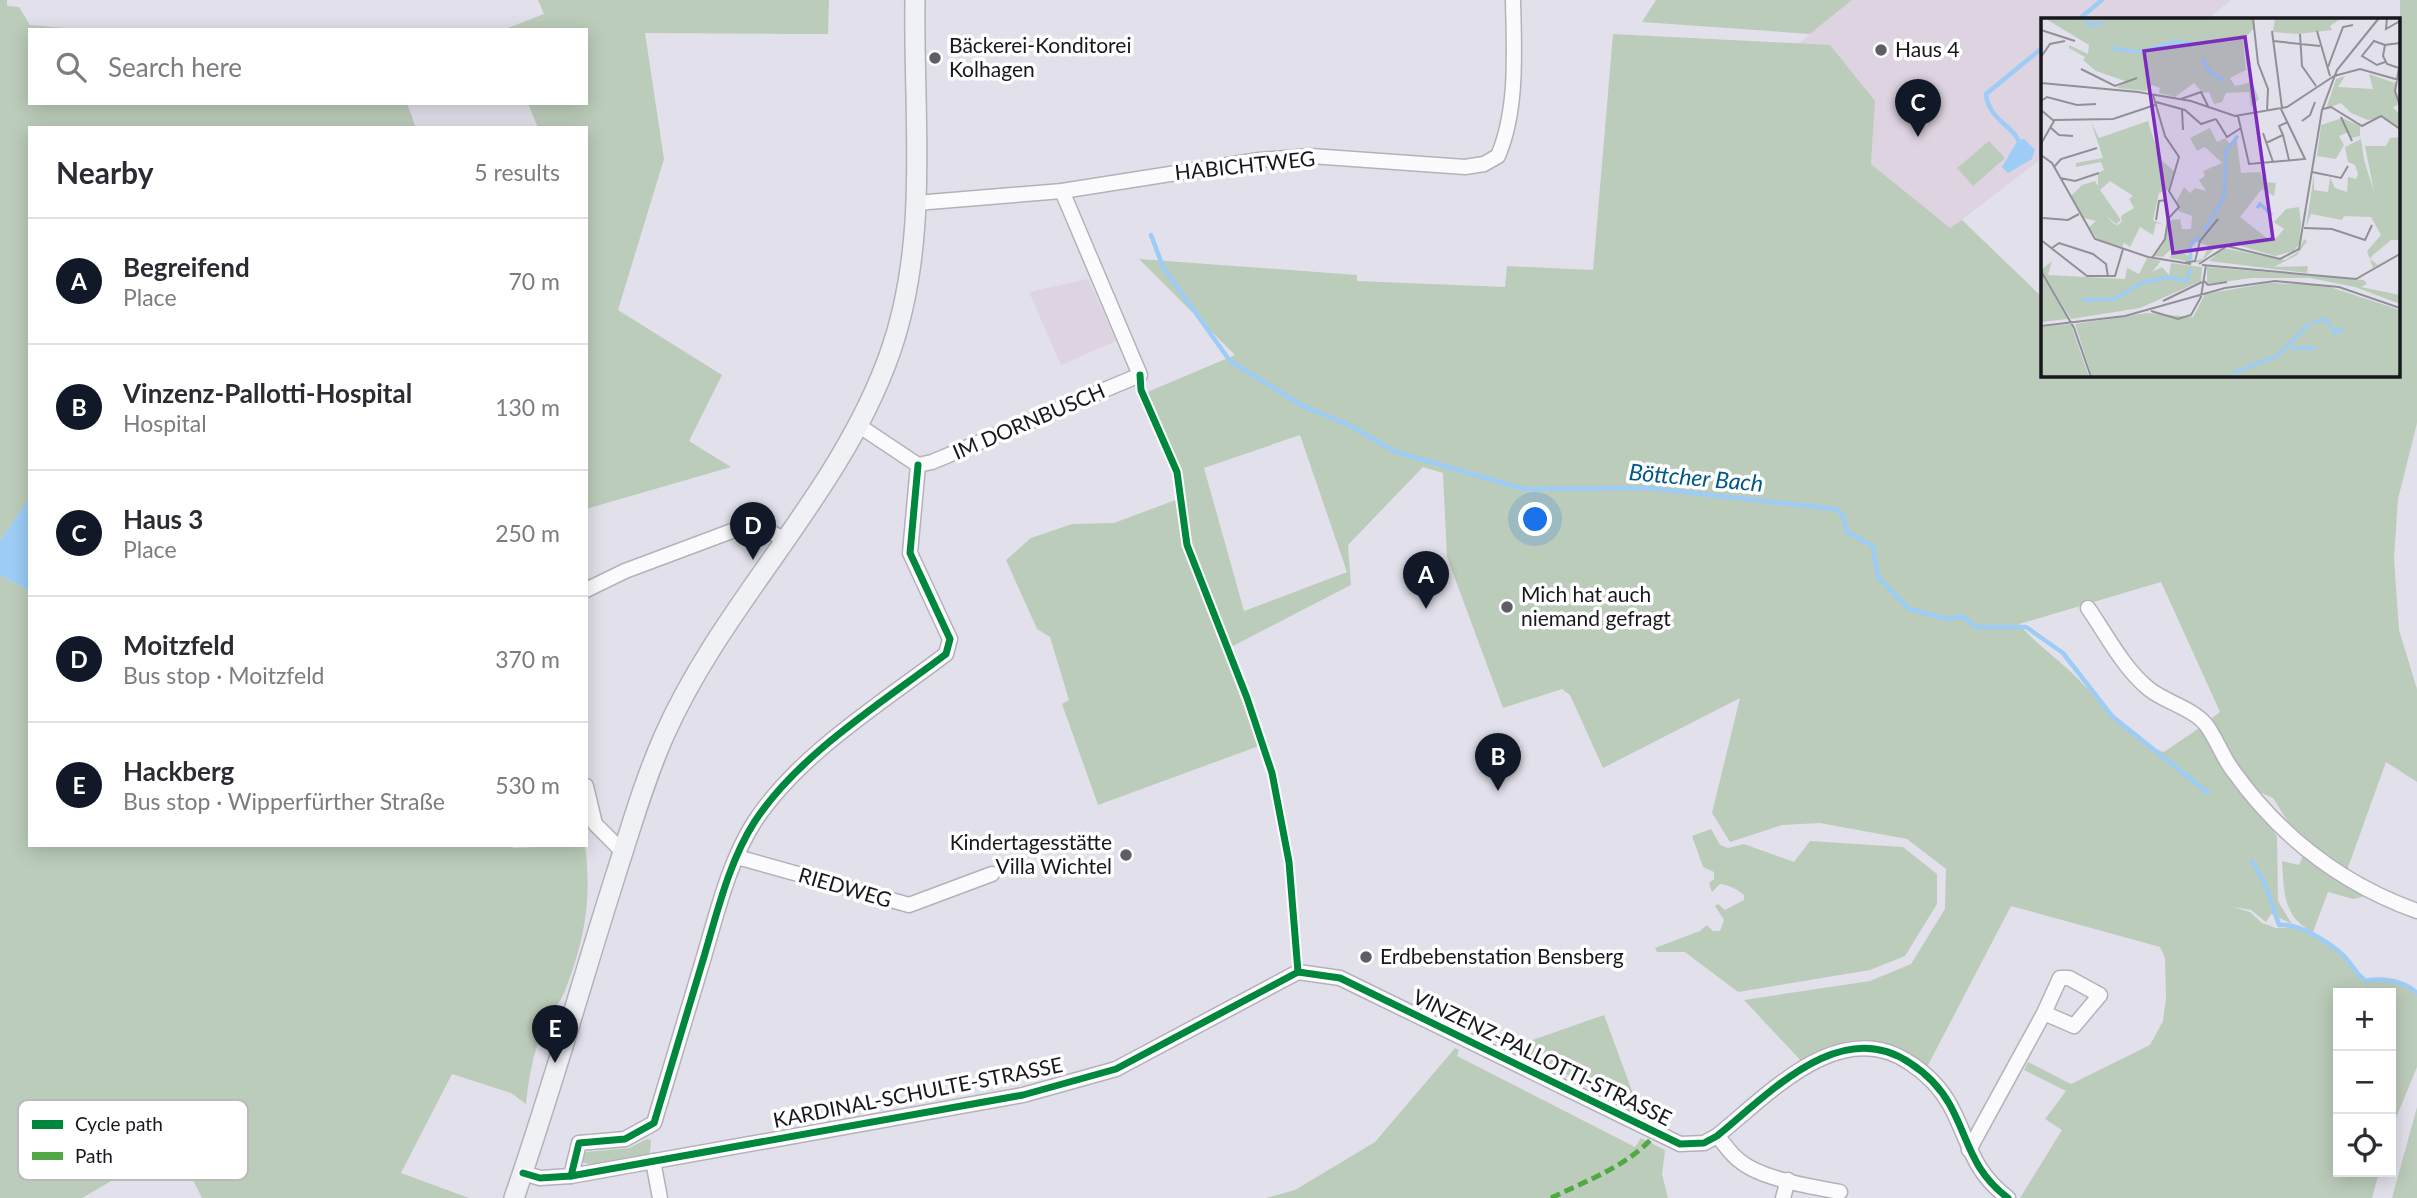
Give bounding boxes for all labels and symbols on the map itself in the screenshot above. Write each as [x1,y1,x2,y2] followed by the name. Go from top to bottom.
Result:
[2041,18,2400,376] inset map
[949,32,1131,81] place label: Bäckerei-Konditorei Kolhagen
[1895,36,1960,61] place label: Haus 4
[1873,42,1889,58] marker: Haus 4
[927,50,943,66] marker: Bäckerei-Konditorei Kolhagen
[1895,79,1941,137] pin: C
[1173,145,1316,184] street label: HABICHTWEG
[948,377,1108,464] street label: IM DORNBUSCH
[1628,457,1764,497] water label: Böttcher Bach
[730,502,776,560] pin: D
[1518,502,1552,536] your location
[1403,551,1449,609] pin: A
[1521,581,1671,630] place label: Mich hat auch niemand gefragt
[1499,599,1515,615] marker: Mich hat auch niemand gefragt
[1475,733,1521,791] pin: B
[950,829,1112,878] place label: Kindertagesstätte Villa Wichtel
[1118,847,1134,863] marker: Kindertagesstätte Villa Wichtel
[796,861,895,912] street label: RIEDWEG
[1380,943,1624,968] place label: Erdbebenstation Bensberg
[1358,949,1374,965] marker: Erdbebenstation Bensberg
[1409,983,1676,1130] street label: VINZENZ-PALLOTTI-STRASSE
[532,1005,578,1063] pin: E
[771,1051,1065,1132] street label: KARDINAL-SCHULTE-STRASSE
[18,1100,248,1180] legend
[75,1112,163,1135] text: Cycle path
[75,1144,113,1167] text: Path

